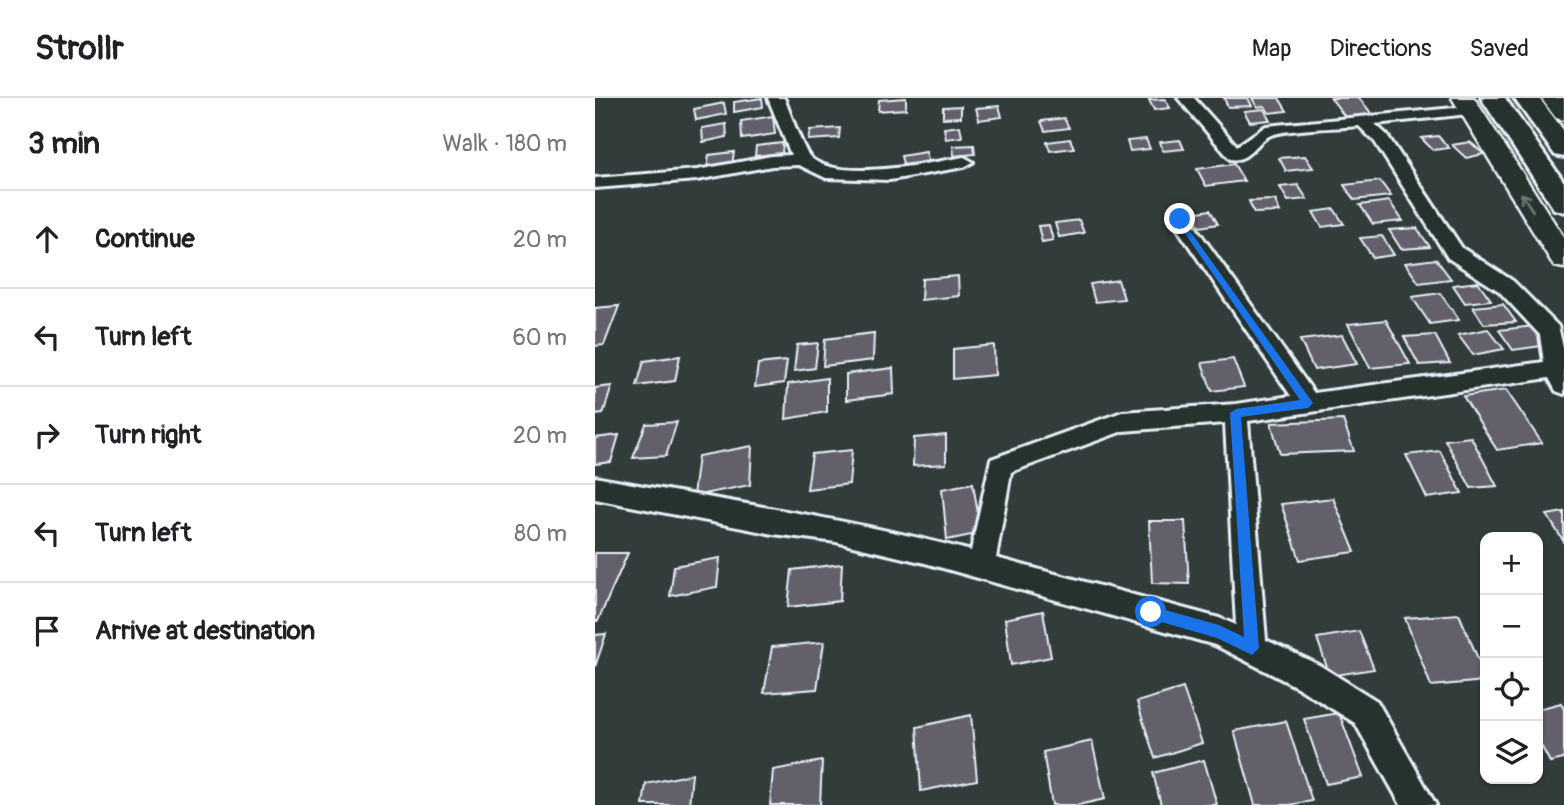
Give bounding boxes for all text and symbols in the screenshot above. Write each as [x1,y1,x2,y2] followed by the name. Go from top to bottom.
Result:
[35,28,124,69] text: Strollr
[1252,34,1292,63] text: Map
[1330,34,1431,63] text: Directions
[1469,34,1529,63] text: Saved
[28,125,100,162] text: 3 min
[442,129,567,158] text: Walk · 180 m
[1519,192,1533,212] one-way arrow
[1164,203,1195,234] route end
[28,220,66,258] icon: ahead
[95,223,195,255] text: Continue
[513,225,567,254] text: 20 m
[28,318,66,356] icon: left
[95,321,191,353] text: Turn left
[512,323,567,352] text: 60 m
[28,416,66,454] icon: right
[95,419,201,451] text: Turn right
[513,421,567,450] text: 20 m
[28,514,66,552] icon: left
[95,517,191,549] text: Turn left
[514,519,567,548] text: 80 m
[1480,532,1543,784] map controls
[1480,532,1543,595] button: +
[1480,595,1543,658] button: −
[1135,596,1166,627] route start
[28,612,66,650] icon: arrive
[95,615,315,647] text: Arrive at destination
[1480,658,1543,721] button: locate
[1480,721,1543,784] button: layers

